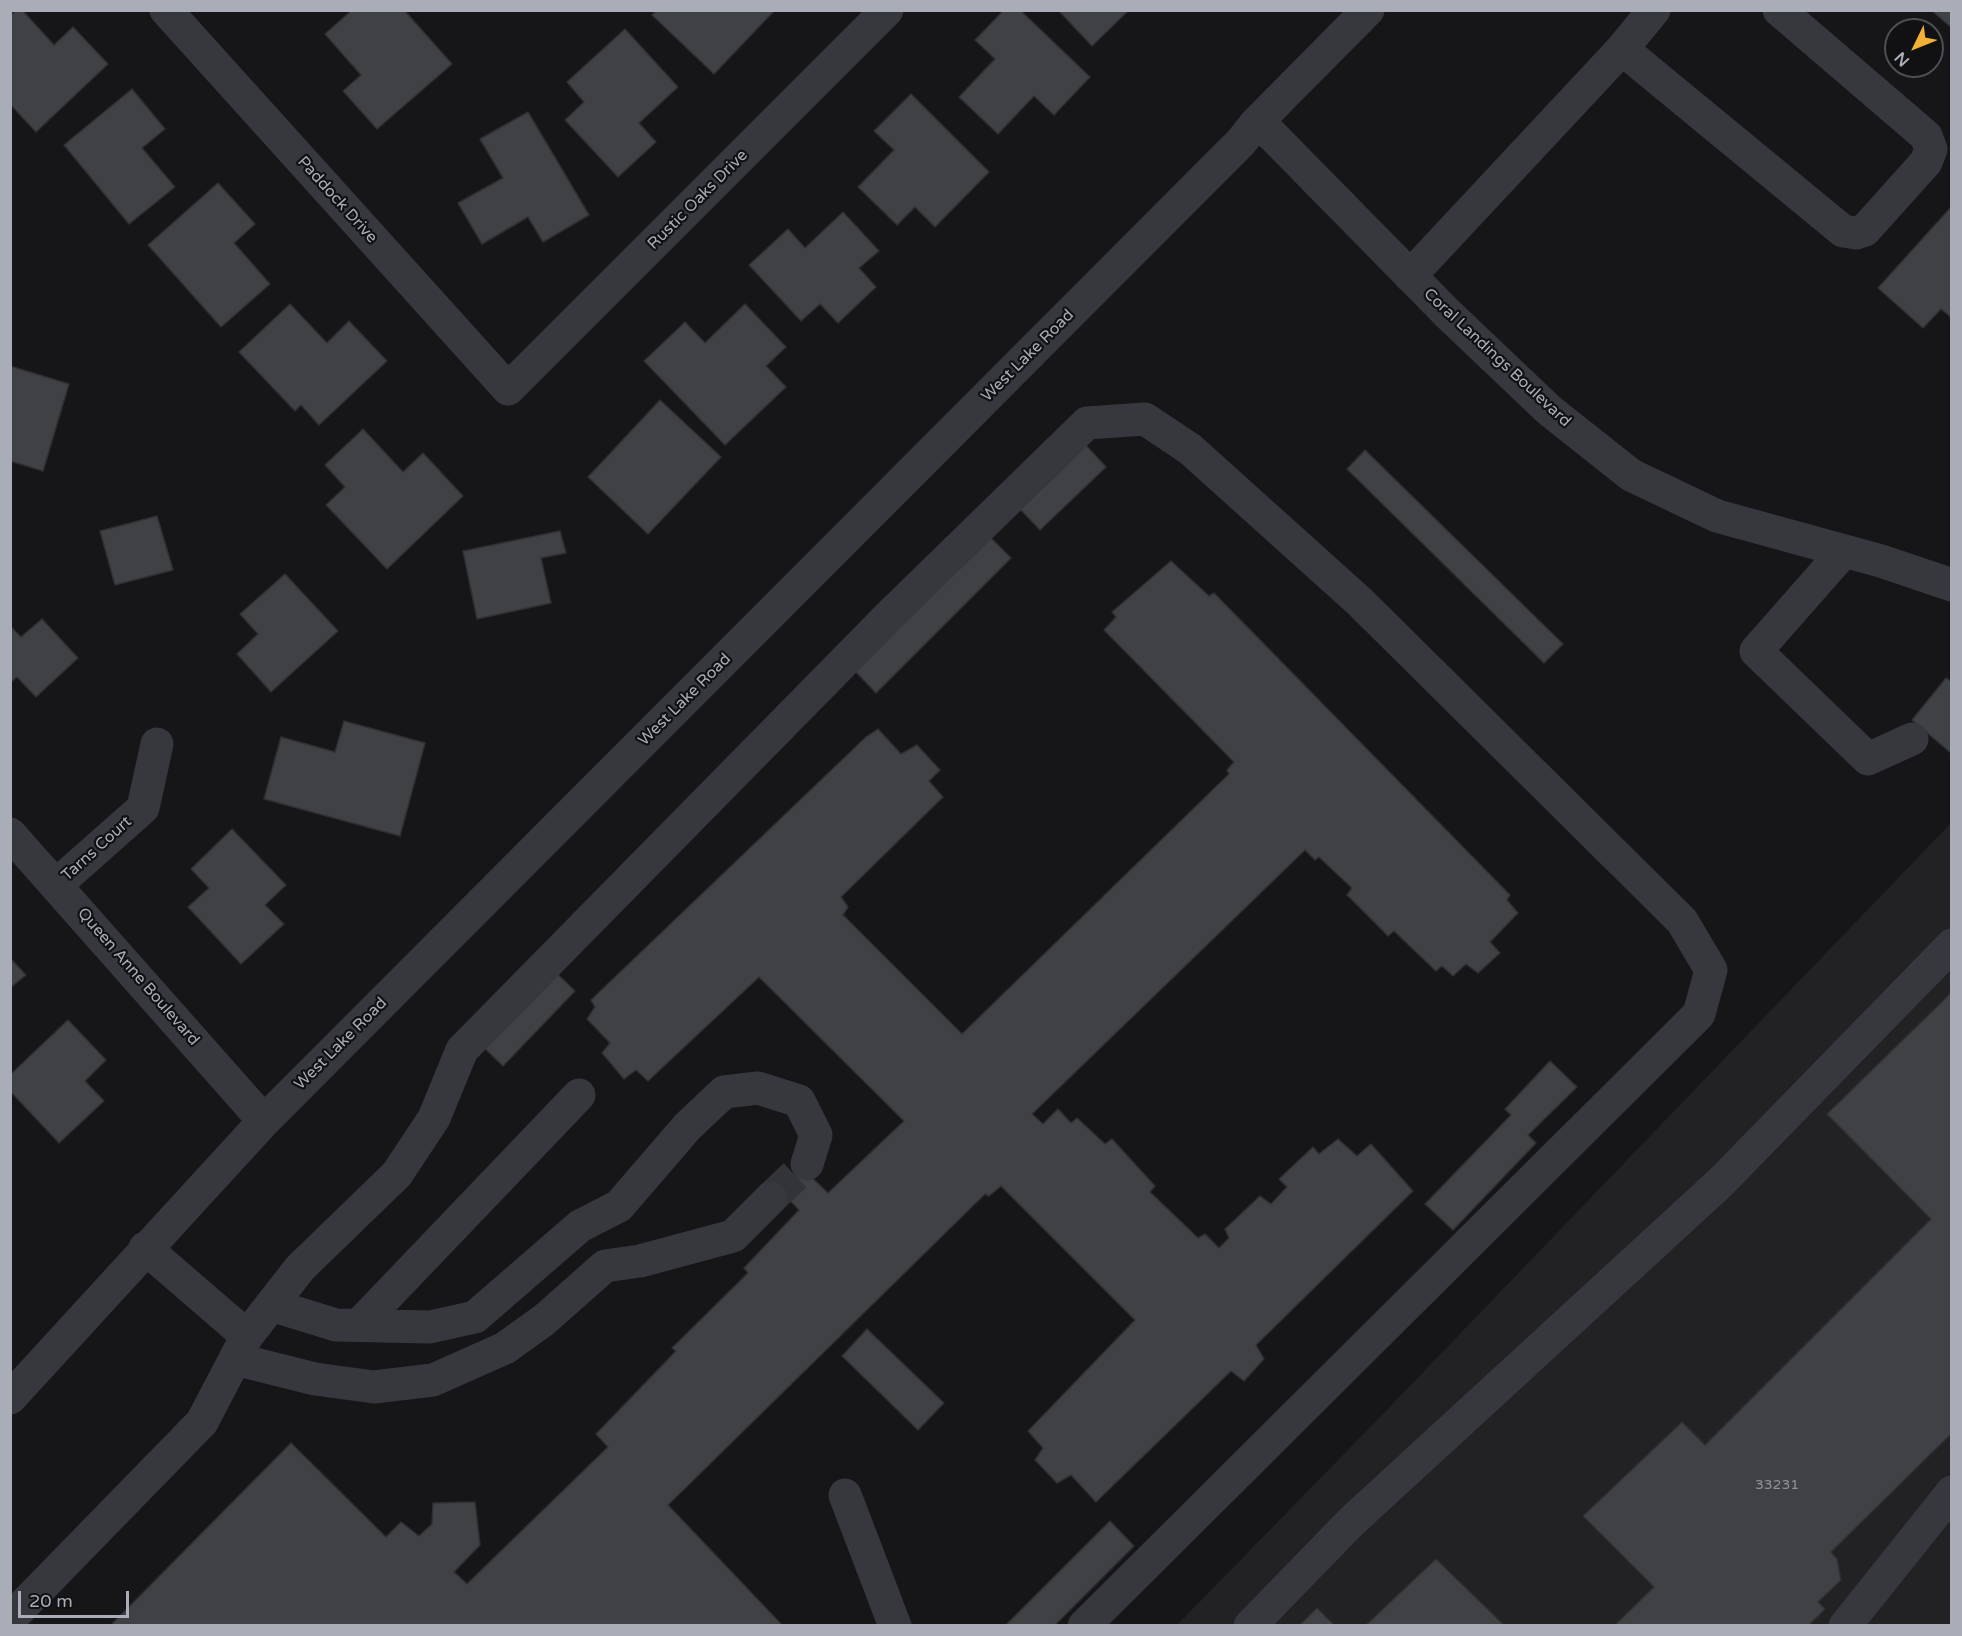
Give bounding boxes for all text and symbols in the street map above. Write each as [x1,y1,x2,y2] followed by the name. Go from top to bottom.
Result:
[1884,18,1944,78] north arrow
[1891,47,1914,70] text: N
[644,146,752,254] street label: Rustic Oaks Drive
[293,153,381,247] street label: Paddock Drive
[1419,285,1575,431] street label: Coral Landings Boulevard
[978,306,1078,406] street label: West Lake Road
[635,650,735,750] street label: West Lake Road
[58,813,136,885] street label: Tarns Court
[73,904,203,1050] street label: Queen Anne Boulevard
[291,994,391,1094] street label: West Lake Road
[1755,1477,1799,1493] house number: 33231
[21,1579,132,1617] scale bar
[29,1590,73,1612] text: 20 m

